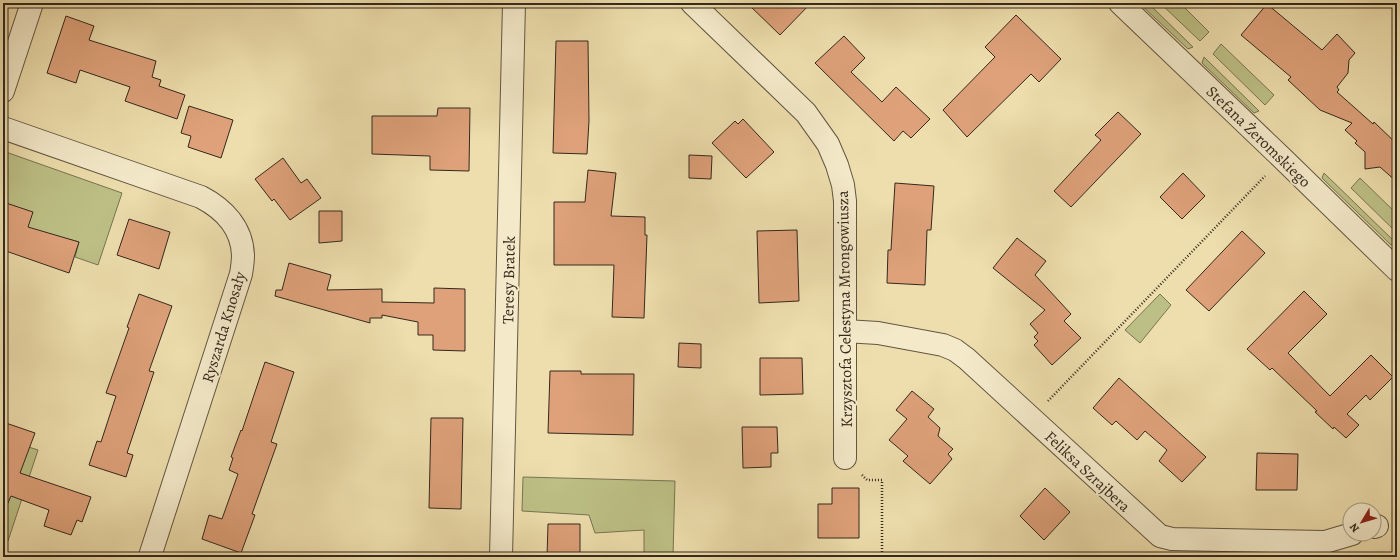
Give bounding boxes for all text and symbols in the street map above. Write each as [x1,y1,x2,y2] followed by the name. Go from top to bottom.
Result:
[1201,81,1316,193] street label: Stefana Żeromskiego
[832,190,858,428] street label: Krzysztofa Celestyna Mrongowiusza
[497,236,521,324] street label: Teresy Bratek
[197,268,252,386] street label: Ryszarda Knosały
[1040,426,1135,518] street label: Feliksa Szrajbera
[1342,502,1382,542] north arrow
[1346,520,1363,536] text: N

